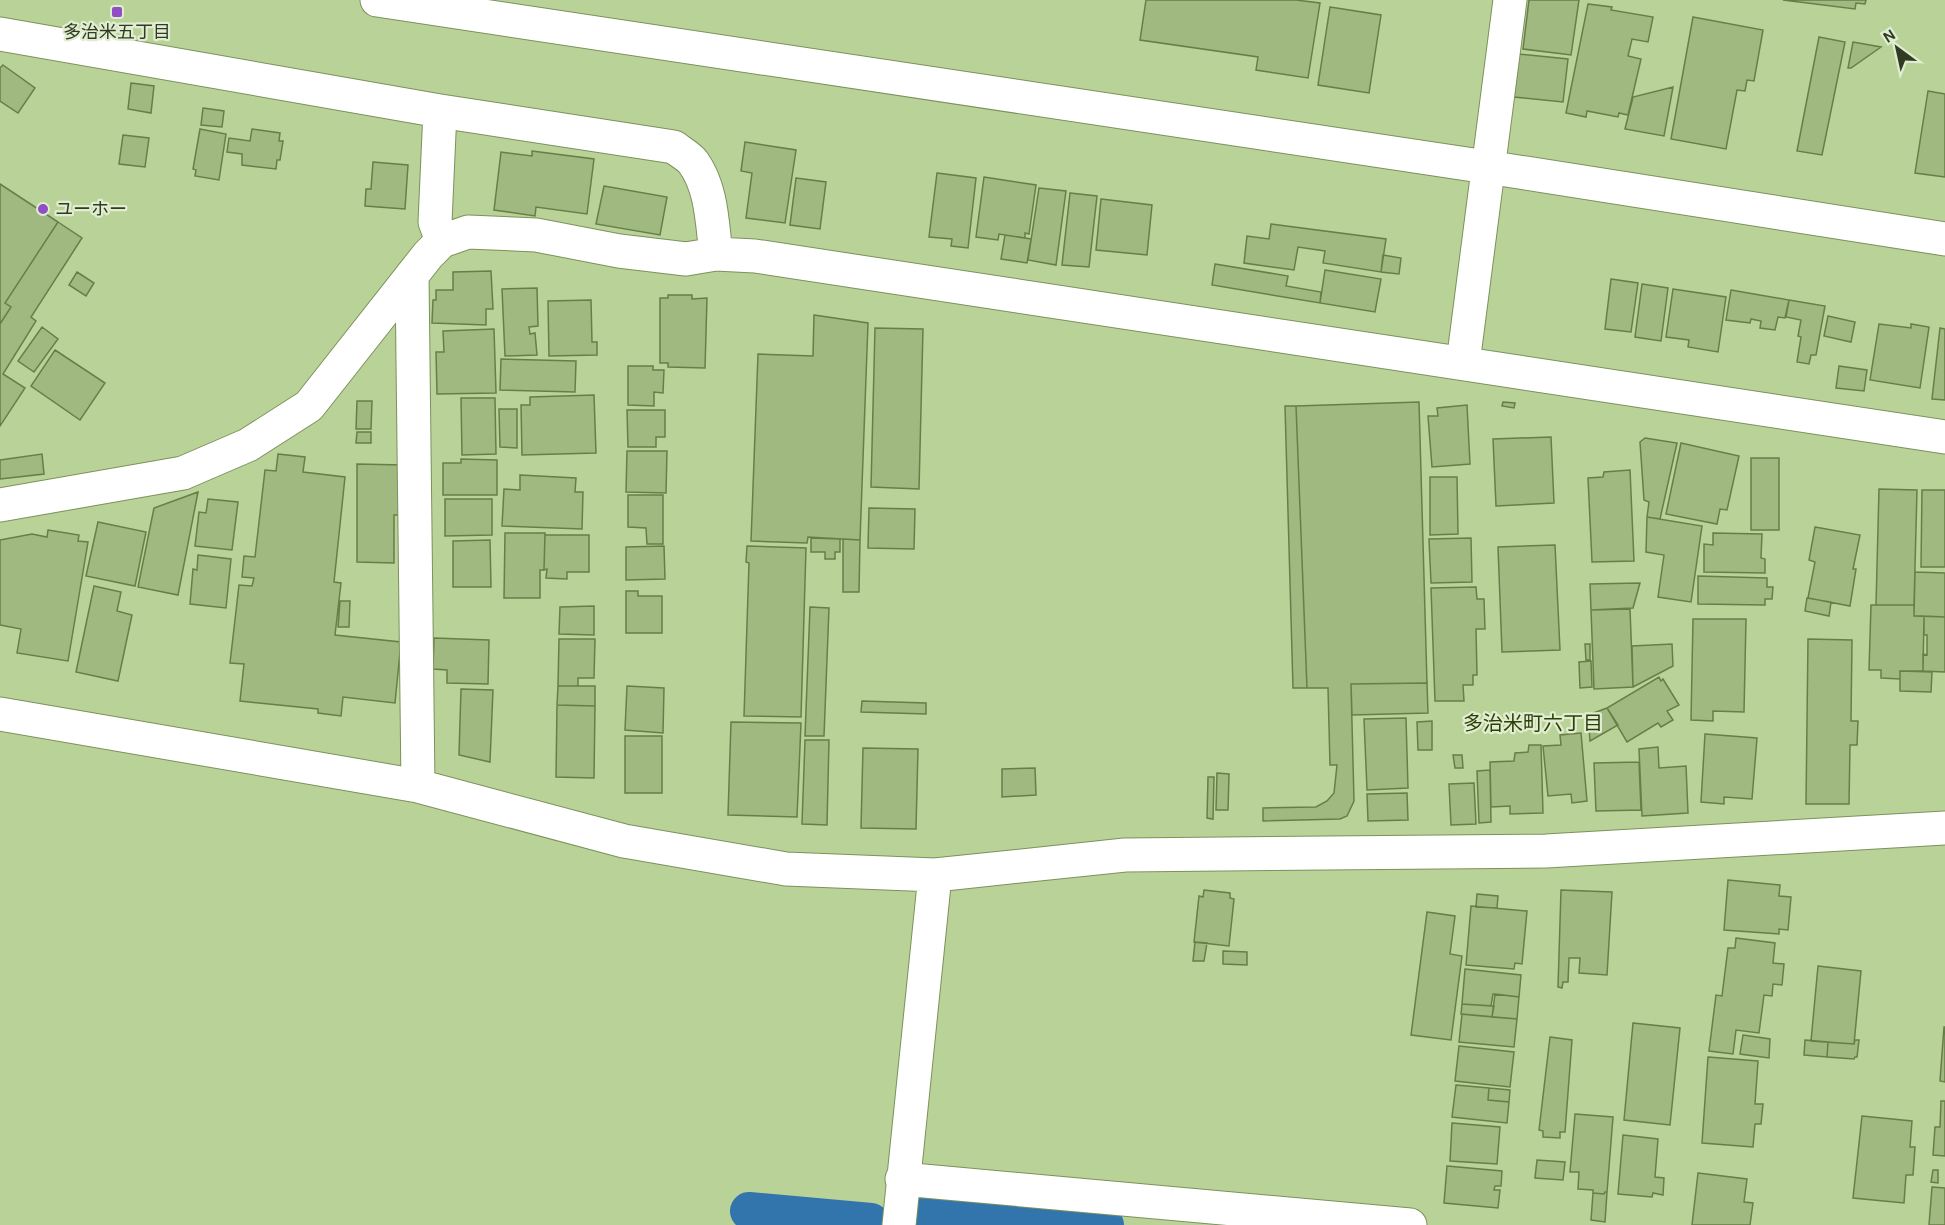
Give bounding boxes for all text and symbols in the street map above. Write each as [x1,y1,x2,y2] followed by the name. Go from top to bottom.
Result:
[110,5,124,19] marker: 多治米五丁目
[1867,18,1927,78] north arrow
[63,21,171,43] place label: 多治米五丁目
[1879,25,1899,47] text: N
[55,198,127,220] place label: ユーホー
[36,202,50,216] marker: ユーホー
[1463,712,1603,735] district label: 多治米町六丁目

